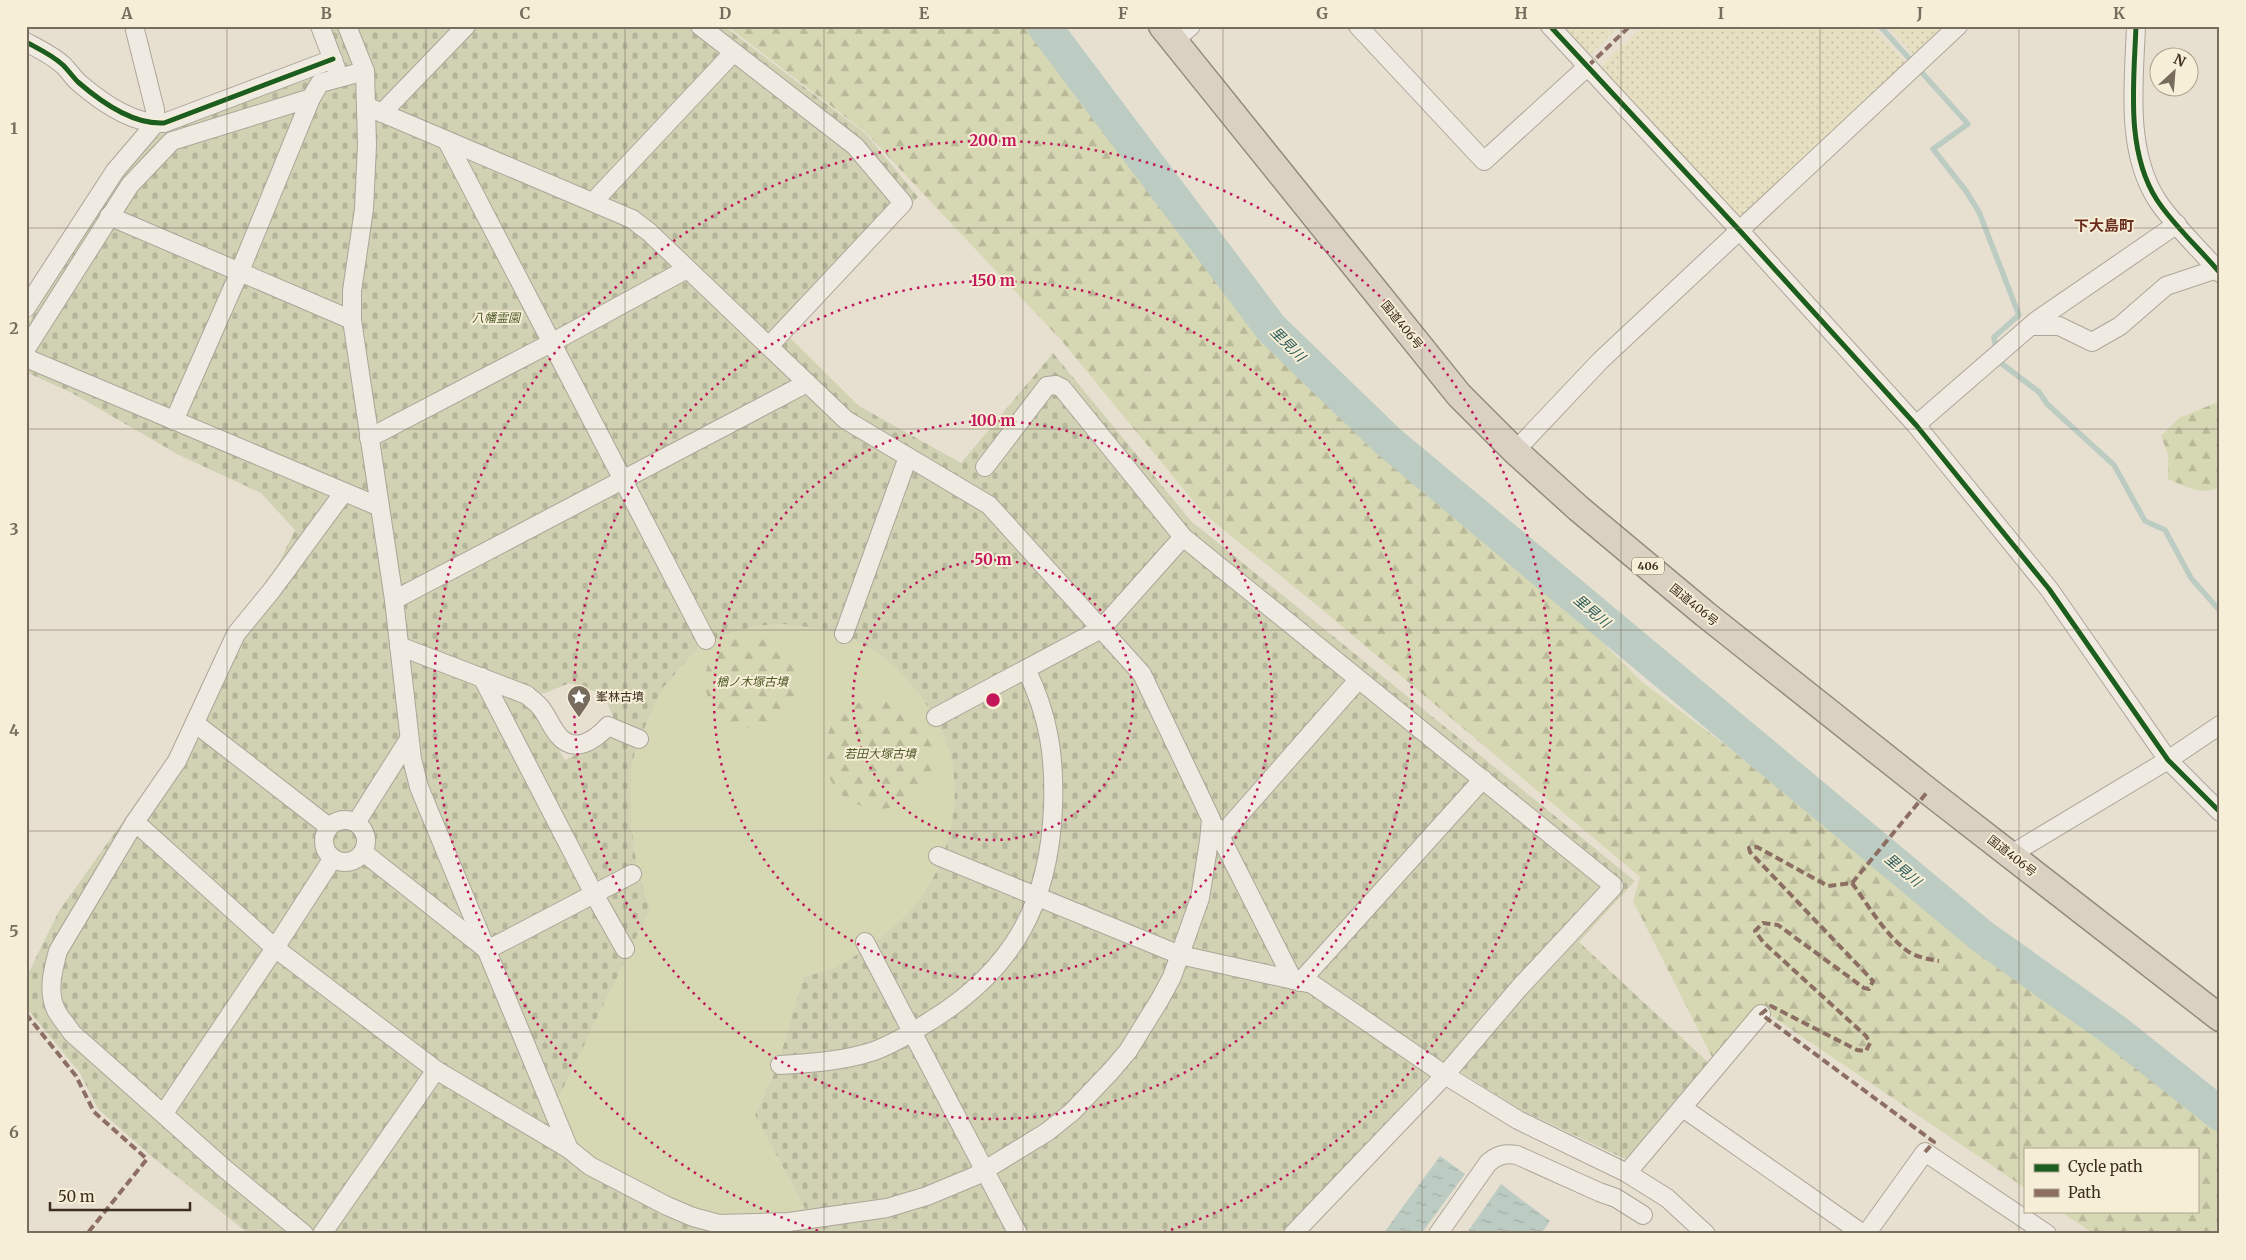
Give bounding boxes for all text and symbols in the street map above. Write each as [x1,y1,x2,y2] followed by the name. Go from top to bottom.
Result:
[120,3,133,23] text: A
[320,3,332,23] text: B
[520,3,530,23] text: C
[719,3,731,23] text: D
[919,3,930,23] text: E
[1118,3,1128,23] text: F
[1316,3,1328,23] text: G
[1514,3,1528,23] text: H
[1718,3,1724,23] text: I
[1916,3,1923,23] text: J
[2113,3,2125,23] text: K
[2148,48,2198,98] north arrow
[2171,50,2189,71] text: N
[10,118,18,138] text: 1
[969,131,1017,150] text: 200 m
[2074,216,2134,235] district label: 下大島町
[971,271,1015,290] text: 150 m
[1378,297,1427,352] street label: 国道406号
[472,310,522,325] park label: 八幡霊園
[9,318,19,338] text: 2
[1267,323,1311,367] water label: 里見川
[971,411,1015,430] text: 100 m
[9,519,19,539] text: 3
[974,550,1012,569] text: 50 m
[1632,558,1664,574] road number: 406
[1667,580,1722,629] street label: 国道406号
[1570,591,1615,633] water label: 里見川
[716,674,790,689] park label: 楢ノ木塚古墳
[566,684,592,718] place icon: 峯林古墳
[596,689,644,704] place label: 峯林古墳
[984,691,1002,709] centre of rings
[9,720,19,740] text: 4
[844,746,918,761] park label: 若田大塚古墳
[1985,832,2040,879] street label: 国道406号
[1881,850,1926,892] water label: 里見川
[9,921,19,941] text: 5
[9,1122,19,1142] text: 6
[2024,1148,2198,1212] legend
[2068,1157,2143,1176] text: Cycle path
[50,1180,190,1212] scale bar
[2068,1183,2101,1202] text: Path
[58,1187,95,1206] text: 50 m

